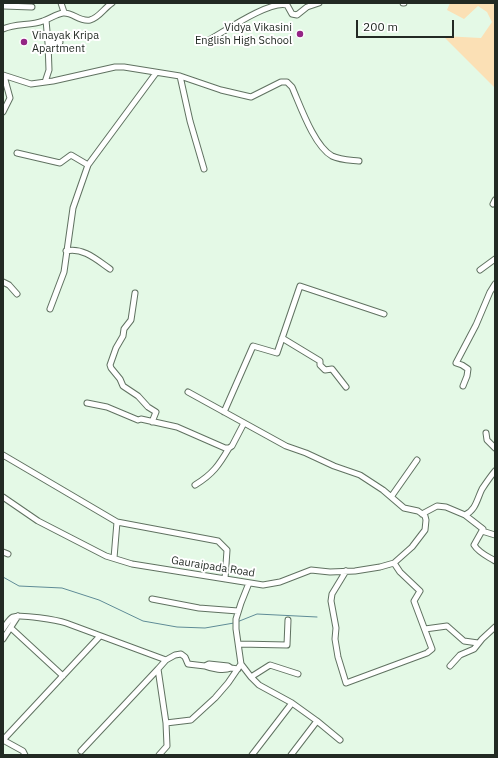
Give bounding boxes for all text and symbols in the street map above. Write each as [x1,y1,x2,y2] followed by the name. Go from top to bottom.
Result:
[358,12,456,38] scale bar
[363,19,398,34] text: 200 m
[195,21,292,47] place label: Vidya Vikasini English High School
[32,29,99,55] place label: Vinayak Kripa Apartment
[295,29,305,39] marker: Vidya Vikasini English High School
[19,37,29,47] marker: Vinayak Kripa Apartment
[170,554,256,580] street label: Gauraipada Road

